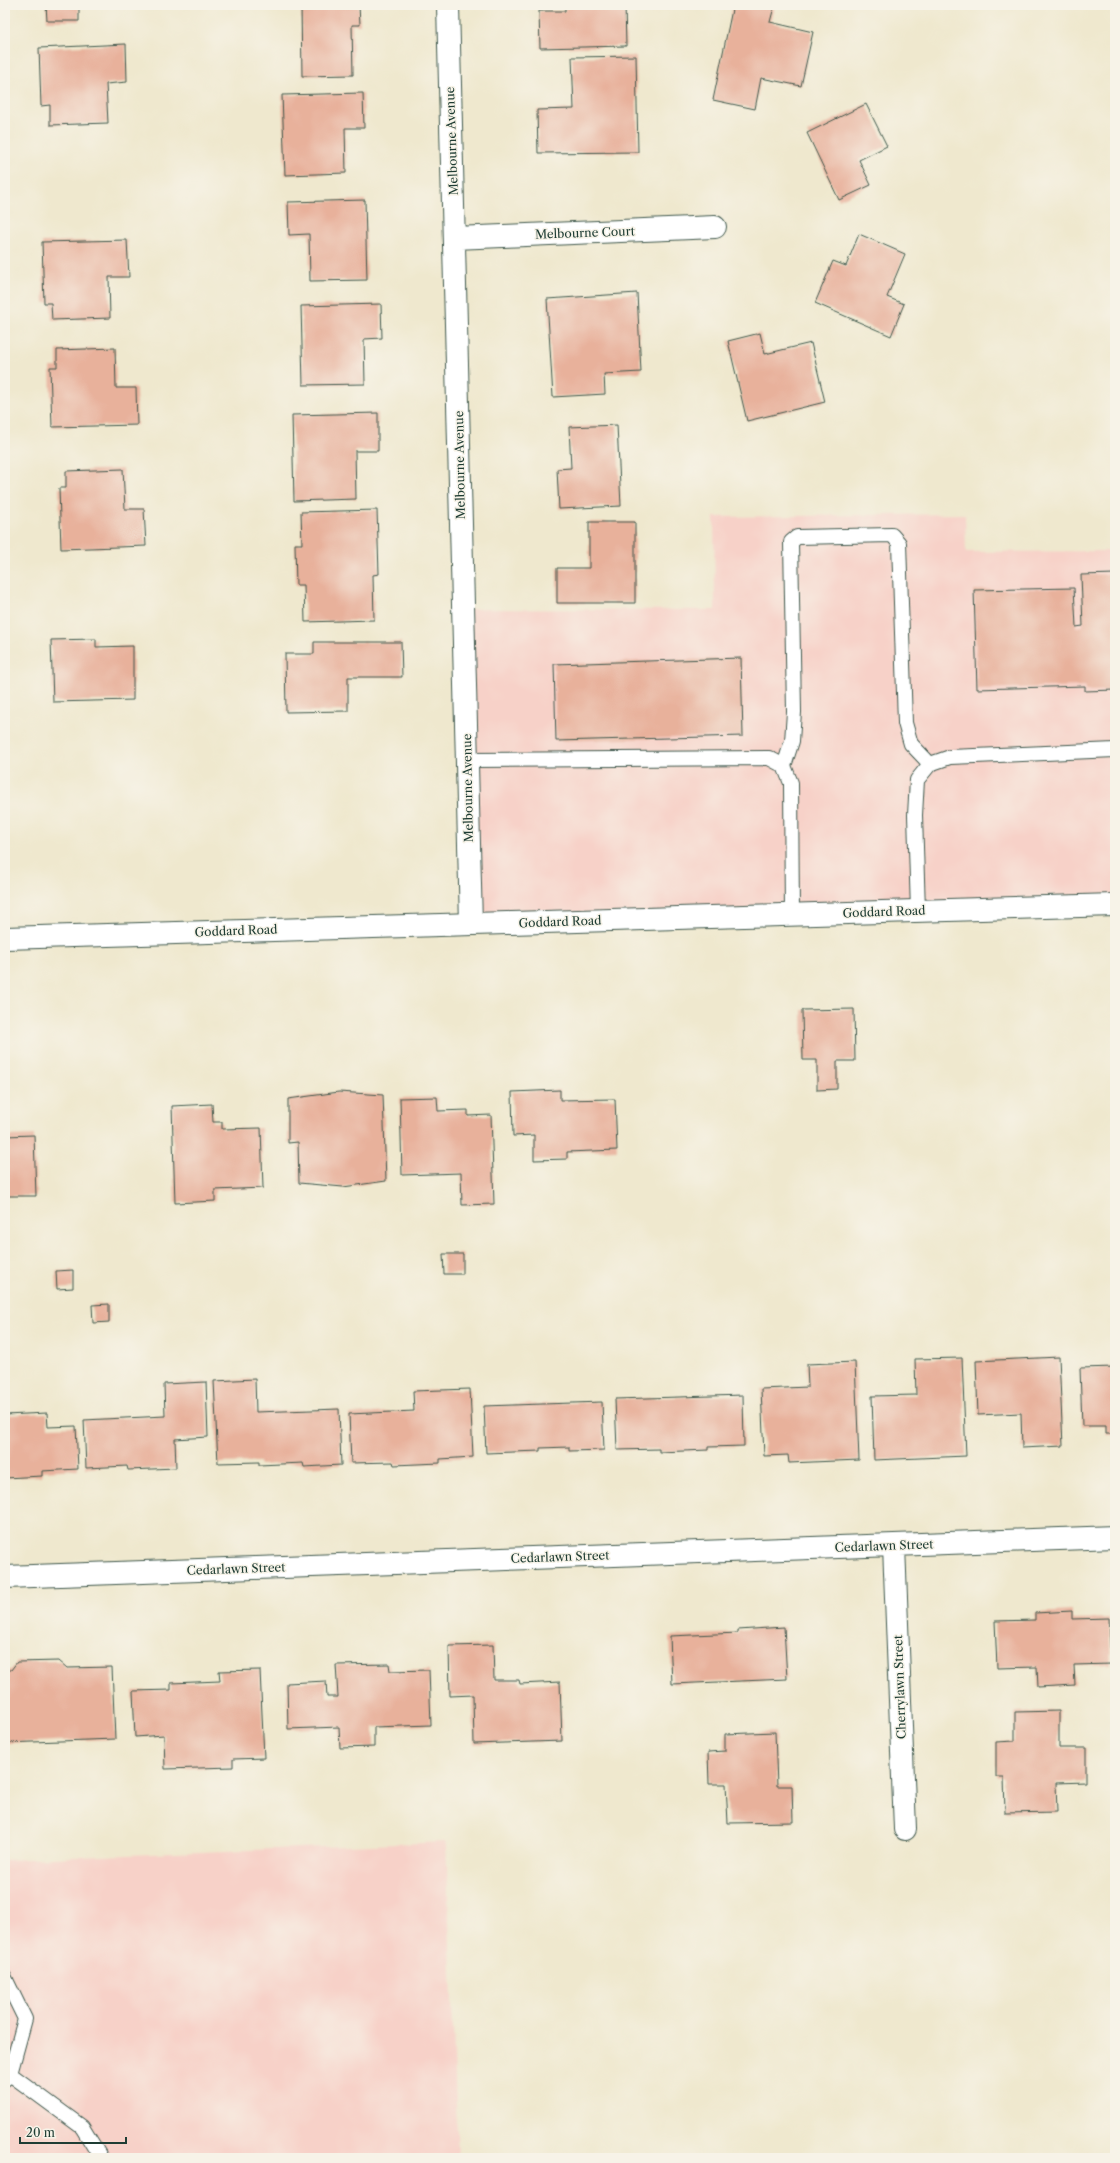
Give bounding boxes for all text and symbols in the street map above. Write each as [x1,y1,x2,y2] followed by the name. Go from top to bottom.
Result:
[442,86,461,196] street label: Melbourne Avenue
[535,223,636,242] street label: Melbourne Court
[451,410,468,520] street label: Melbourne Avenue
[459,733,476,843] street label: Melbourne Avenue
[842,903,926,920] street label: Goddard Road
[518,913,602,930] street label: Goddard Road
[194,922,278,939] street label: Goddard Road
[834,1536,934,1555] street label: Cedarlawn Street
[510,1547,610,1566] street label: Cedarlawn Street
[186,1559,286,1578] street label: Cedarlawn Street
[890,1634,909,1739] street label: Cherrylawn Street
[20,2119,126,2145] scale bar
[26,2125,55,2140] text: 20 m

